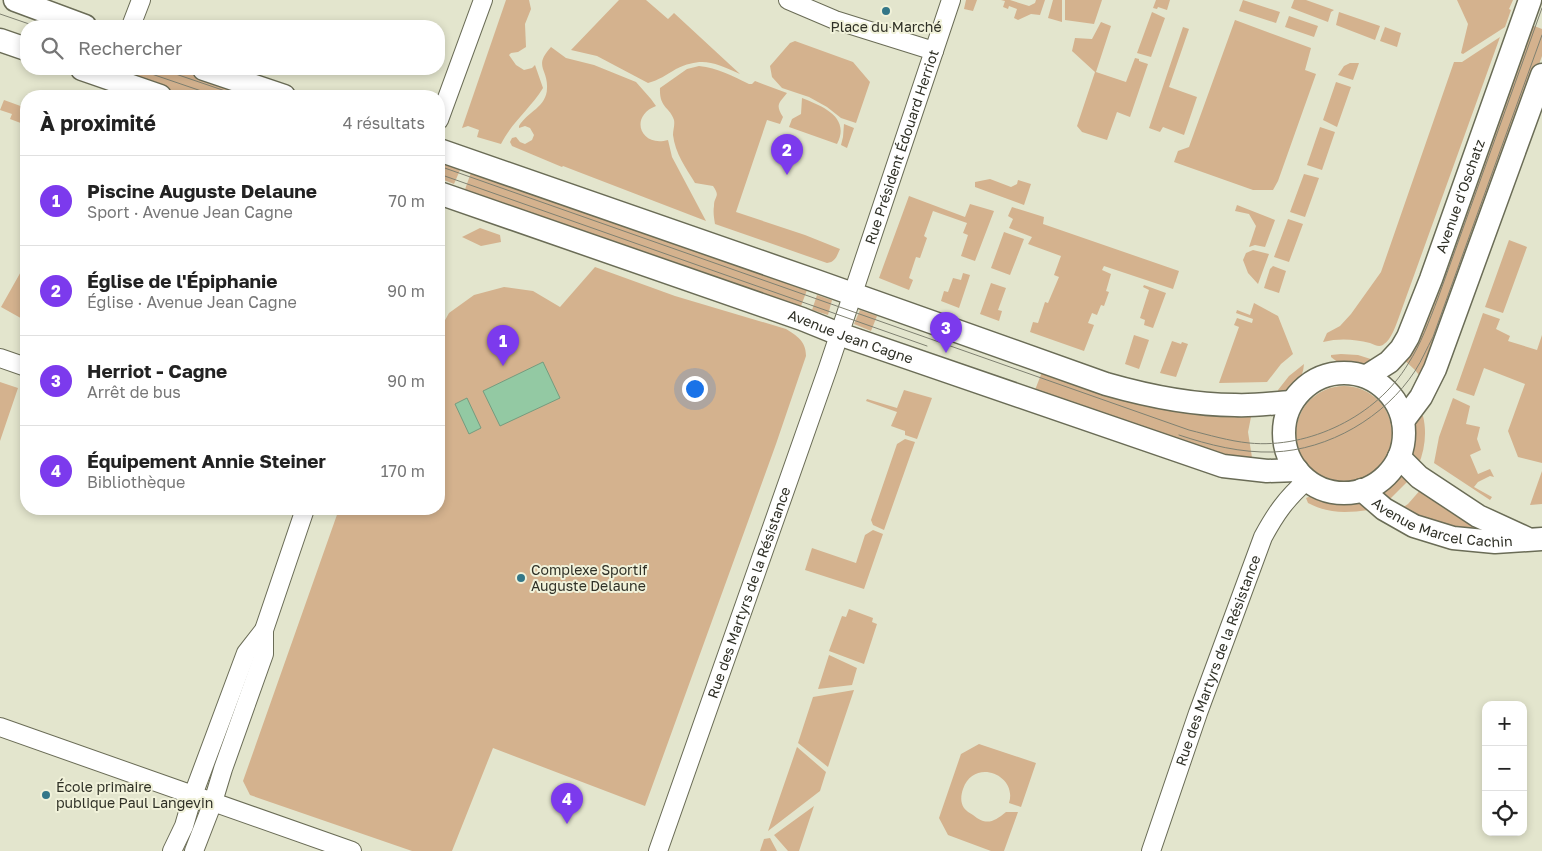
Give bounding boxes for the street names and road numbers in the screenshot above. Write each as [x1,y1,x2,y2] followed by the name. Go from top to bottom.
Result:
[861,47,942,246] street label: Rue Président Édouard Herriot
[1432,137,1488,255] street label: Avenue d'Oschatz
[786,306,915,367] street label: Avenue Jean Cagne
[703,484,794,700] street label: Rue des Martyrs de la Résistance
[1369,494,1513,550] street label: Avenue Marcel Cachin
[1172,553,1264,768] street label: Rue des Martyrs de la Résistance

